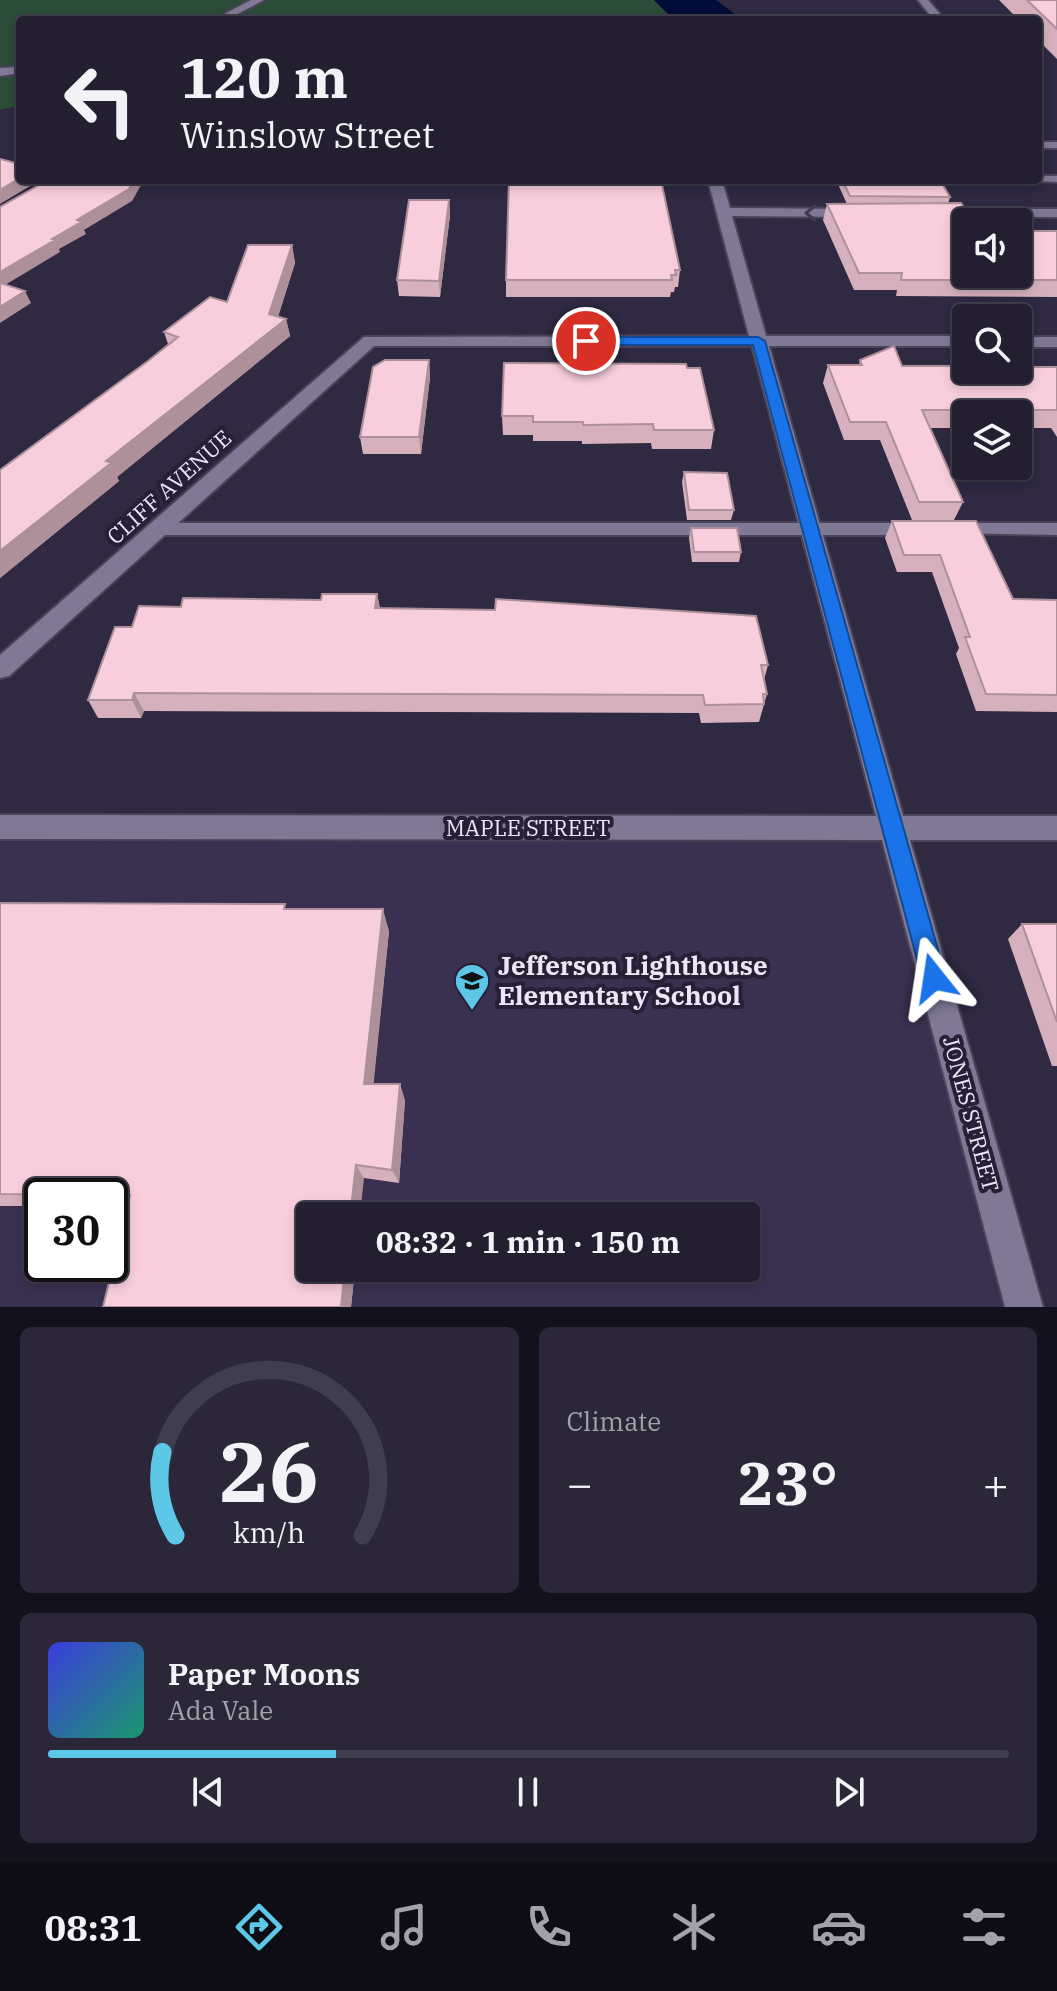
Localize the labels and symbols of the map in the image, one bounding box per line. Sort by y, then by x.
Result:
one-way arrow [804,204,817,222]
pin [552,307,620,375]
street label: CLIFF AVENUE [100,423,237,550]
street label: MAPLE STREET [446,813,610,842]
position arrow [892,936,976,1020]
place label: Jefferson Lighthouse Elementary School [498,948,768,1012]
school or university icon: Jefferson Lighthouse Elementary School [453,962,491,1012]
street label: JONES STREET [937,1033,1006,1195]
speed limit sign: 30 [24,1178,128,1282]

